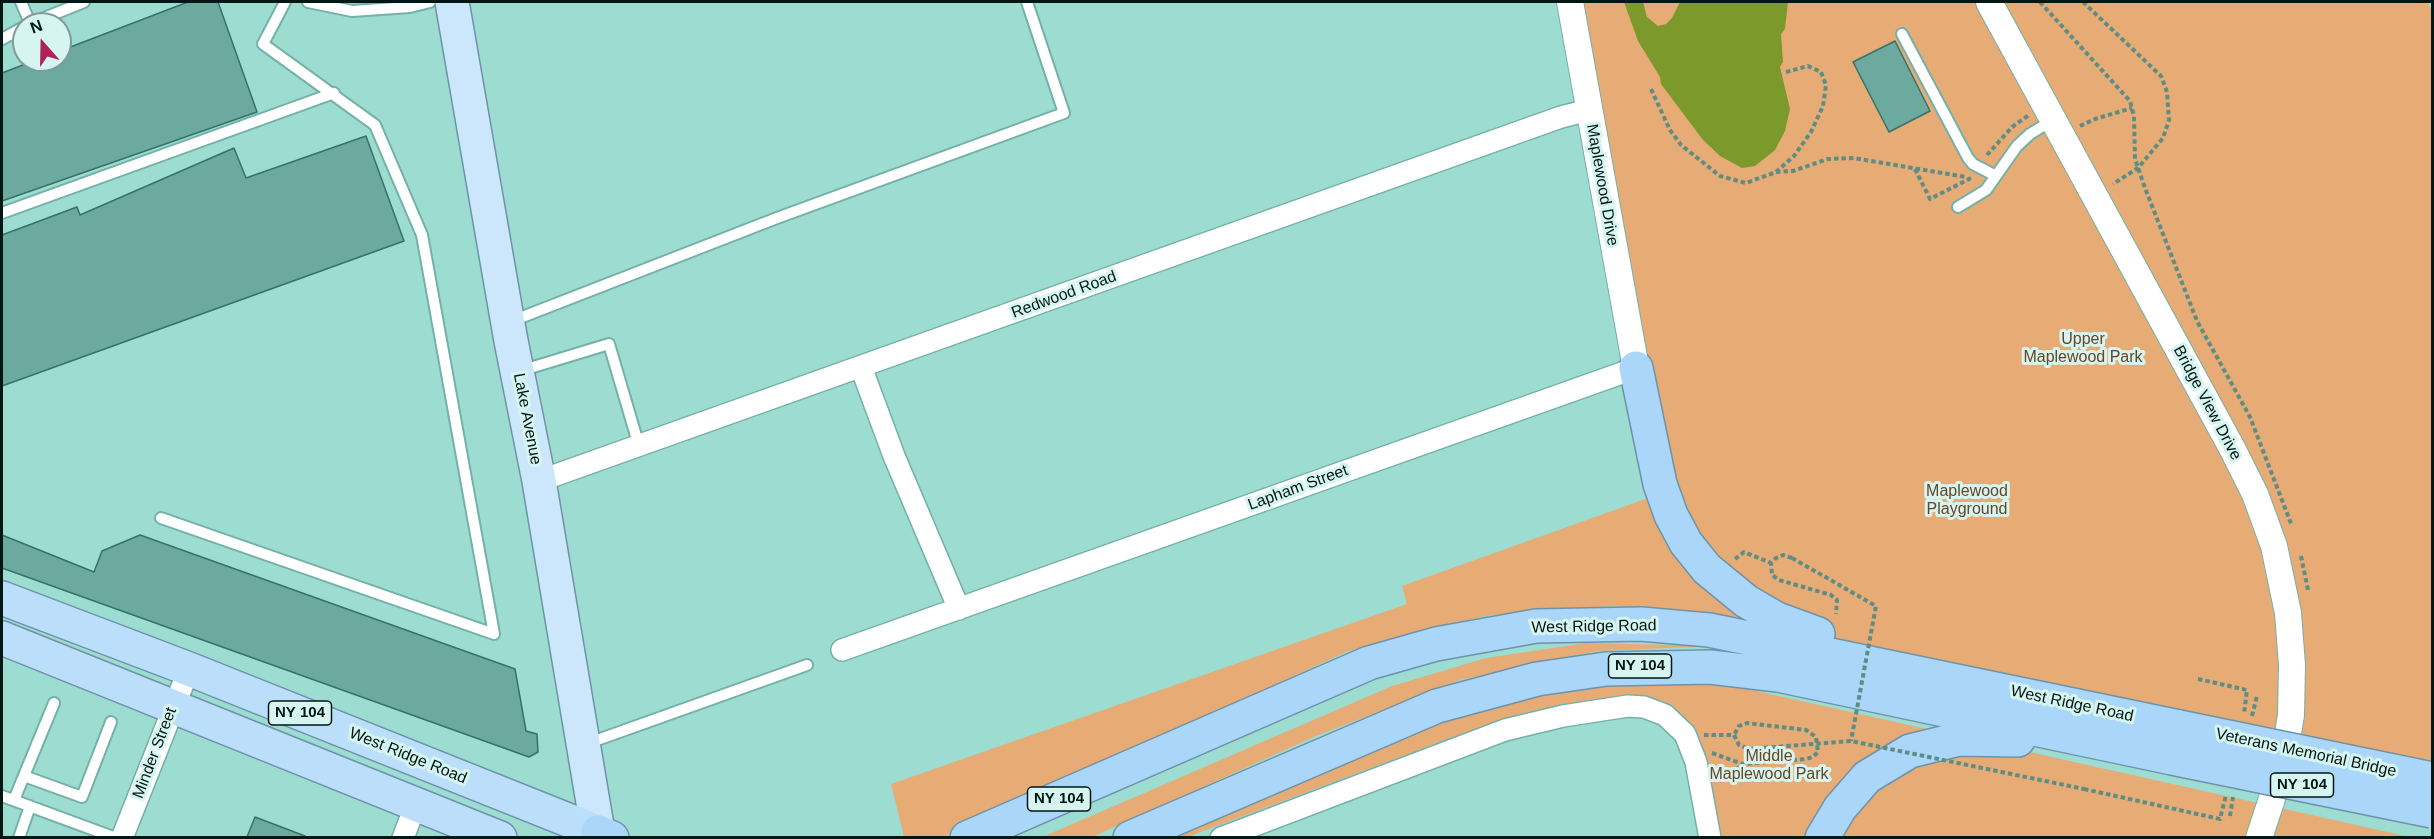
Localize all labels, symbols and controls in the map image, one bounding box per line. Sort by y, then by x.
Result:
north arrow [12,12,72,72]
text: N [28,17,45,36]
street label: Maplewood Drive [1582,122,1622,248]
street label: Redwood Road [1009,267,1119,323]
park label: Upper Maplewood Park [2023,330,2143,368]
street label: Bridge View Drive [2169,342,2245,464]
street label: Lake Avenue [509,371,545,467]
street label: Lapham Street [1245,461,1351,515]
park label: Maplewood Playground [1926,482,2008,520]
street label: West Ridge Road [1531,616,1657,638]
road number: NY 104 [1608,654,1672,678]
street label: West Ridge Road [2009,682,2135,726]
road number: NY 104 [268,701,332,725]
street label: Minder Street [129,705,181,801]
street label: West Ridge Road [346,724,470,788]
street label: Veterans Memorial Bridge [2214,724,2398,782]
park label: Middle Maplewood Park [1709,747,1829,785]
road number: NY 104 [2270,773,2334,797]
road number: NY 104 [1028,787,1090,811]

